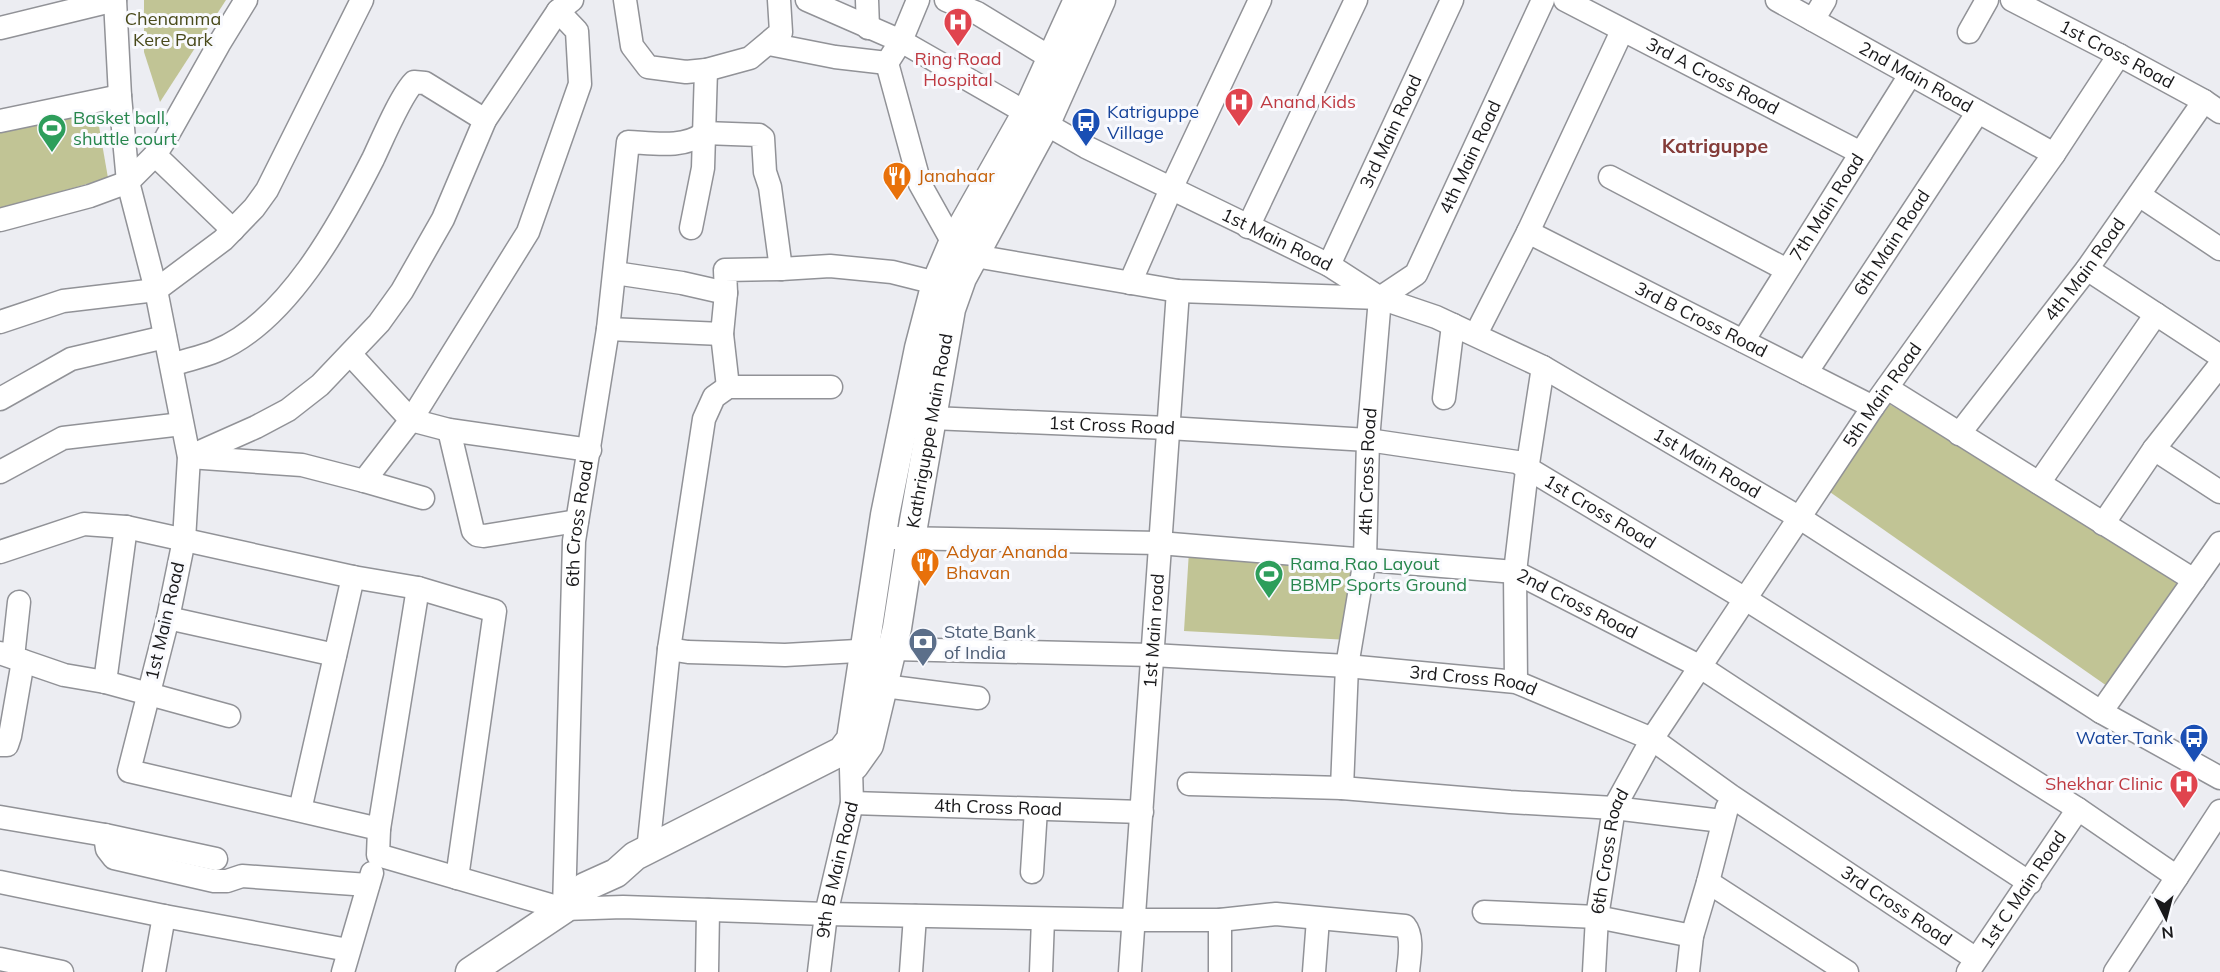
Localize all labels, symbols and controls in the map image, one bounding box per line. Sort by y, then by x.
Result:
hospital icon: Ring Road Hospital [942,6,974,48]
park label: Chenamma Kere Park [125,7,221,51]
street label: 1st Cross Road [2056,14,2178,94]
street label: 3rd A Cross Road [1642,32,1783,120]
street label: 2nd Main Road [1855,36,1977,118]
place label: Ring Road Hospital [915,47,1001,91]
street label: 3rd Main Road [1354,71,1427,192]
hospital icon: Anand Kids [1223,86,1255,128]
place label: Anand Kids [1260,90,1356,113]
street label: 4th Main Road [1434,97,1506,217]
place label: Katriguppe Village [1107,100,1199,144]
place label: Basket ball, shuttle court [73,106,177,150]
bus stop icon: Katriguppe Village [1070,106,1102,148]
sports icon: Basket ball, shuttle court [36,112,68,154]
district label: Katriguppe [1662,133,1768,158]
street label: 7th Main Road [1784,149,1869,265]
restaurant icon: Janahaar [881,160,913,202]
place label: Janahaar [918,164,995,187]
street label: 6th Main Road [1848,185,1935,300]
street label: 1st Main Road [1218,203,1336,276]
street label: 4th Main Road [2039,213,2130,326]
street label: 3rd B Cross Road [1631,276,1771,362]
street label: Kathriguppe Main Road [901,332,958,530]
street label: 5th Main Road [1837,338,1926,452]
street label: 4th Cross Road [1354,407,1382,536]
street label: 1st Cross Road [1048,411,1176,439]
street label: 1st Main Road [1649,422,1765,503]
street label: 6th Cross Road [561,458,598,587]
street label: 1st Cross Road [1540,469,1660,554]
place label: Adyar Ananda Bhavan [946,540,1068,584]
restaurant icon: Adyar Ananda Bhavan [909,546,941,588]
place label: Rama Rao Layout BBMP Sports Ground [1290,552,1467,596]
sports icon: Rama Rao Layout BBMP Sports Ground [1253,558,1285,600]
street label: 1st Main Road [140,560,189,682]
street label: 2nd Cross Road [1513,563,1642,644]
street label: 1st Main road [1138,573,1169,689]
place label: State Bank of India [944,620,1037,664]
bank icon: State Bank of India [907,626,939,668]
street label: 3rd Cross Road [1409,660,1541,701]
bus stop icon: Water Tank [2178,722,2210,764]
place label: Water Tank [2076,726,2174,749]
hospital icon: Shekhar Clinic [2168,768,2200,810]
place label: Shekhar Clinic [2045,772,2163,795]
street label: 6th Cross Road [1586,784,1634,916]
street label: 4th Cross Road [934,794,1062,821]
street label: 9th B Main Road [811,799,863,939]
street label: 1st C Main Road [1975,826,2071,953]
street label: 3rd Cross Road [1837,860,1956,951]
north arrow [2136,888,2196,948]
text: N [2161,922,2175,943]

